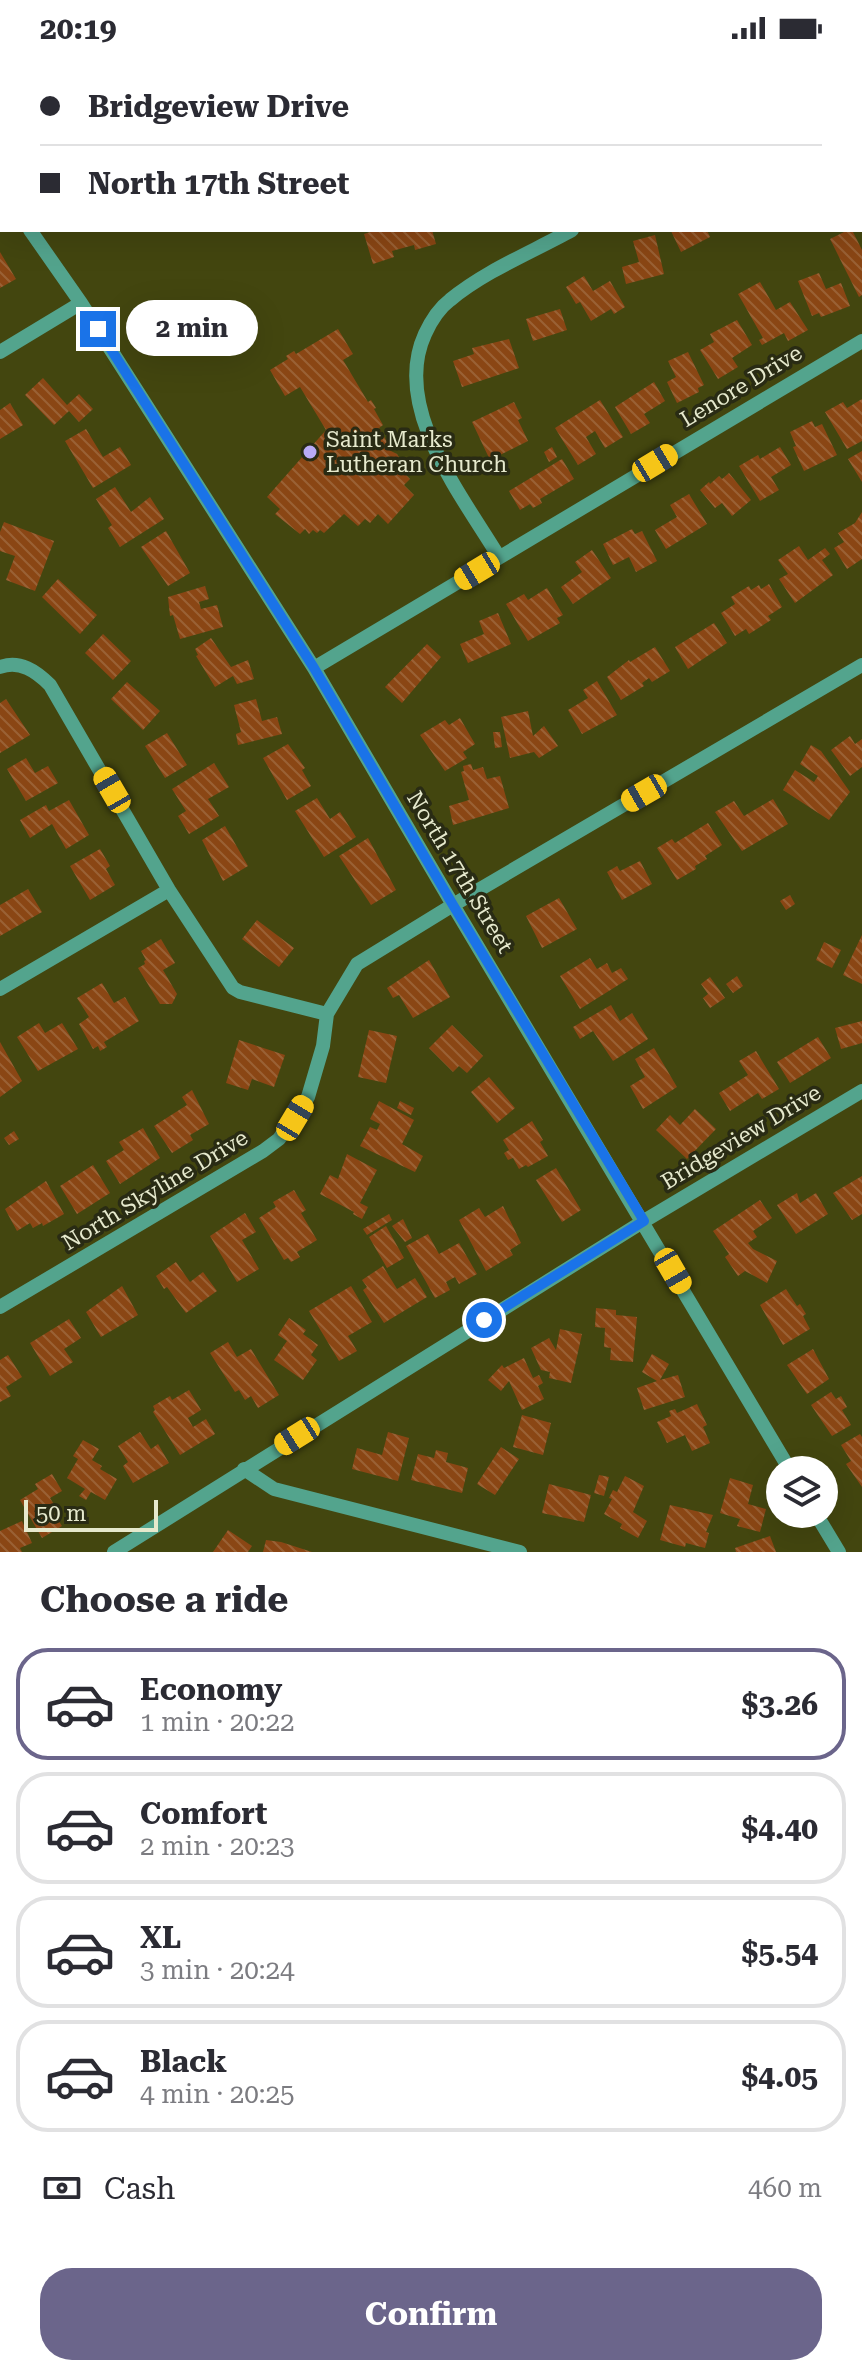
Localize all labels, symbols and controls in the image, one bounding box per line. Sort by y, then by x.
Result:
text: 20:19 [40,11,117,46]
text: Bridgeview Drive [88,89,349,124]
text: North 17th Street [88,166,349,201]
callout: 2 min [126,301,258,357]
route end [80,311,116,347]
text: 2 min [156,313,228,343]
street label: Lenore Drive [676,340,806,432]
place label: Saint Marks Lutheran Church [326,427,507,477]
car [628,440,682,486]
marker: Saint Marks Lutheran Church [301,443,319,461]
car [450,548,504,594]
car [90,763,134,817]
car [617,771,671,815]
street label: North 17th Street [402,787,518,957]
street label: Bridgeview Drive [657,1080,825,1194]
car [272,1091,318,1145]
street label: North Skyline Drive [58,1125,252,1255]
car [651,1244,695,1298]
route start [466,1302,502,1338]
car [270,1413,324,1459]
map controls [766,1456,838,1528]
button: layers [766,1456,838,1528]
scale bar [24,1496,158,1532]
text: 50 m [36,1501,86,1526]
text: Choose a ride [40,1579,288,1621]
icon: car [44,1668,116,1740]
text: Economy [140,1672,282,1707]
text: $3.26 [741,1687,818,1722]
text: 1 min · 20:22 [140,1707,295,1737]
icon: car [44,1792,116,1864]
text: Comfort [140,1796,267,1831]
text: $4.40 [741,1811,818,1846]
text: 2 min · 20:23 [140,1831,295,1861]
icon: car [44,1916,116,1988]
text: XL [140,1920,181,1955]
text: $5.54 [741,1935,818,1970]
text: 3 min · 20:24 [140,1955,295,1985]
icon: car [44,2040,116,2112]
text: Black [140,2044,227,2079]
text: $4.05 [741,2059,818,2094]
text: 4 min · 20:25 [140,2079,295,2109]
icon: cash [40,2166,84,2210]
text: Cash [104,2171,175,2206]
text: 460 m [748,2173,822,2203]
button: Confirm [40,2268,822,2360]

